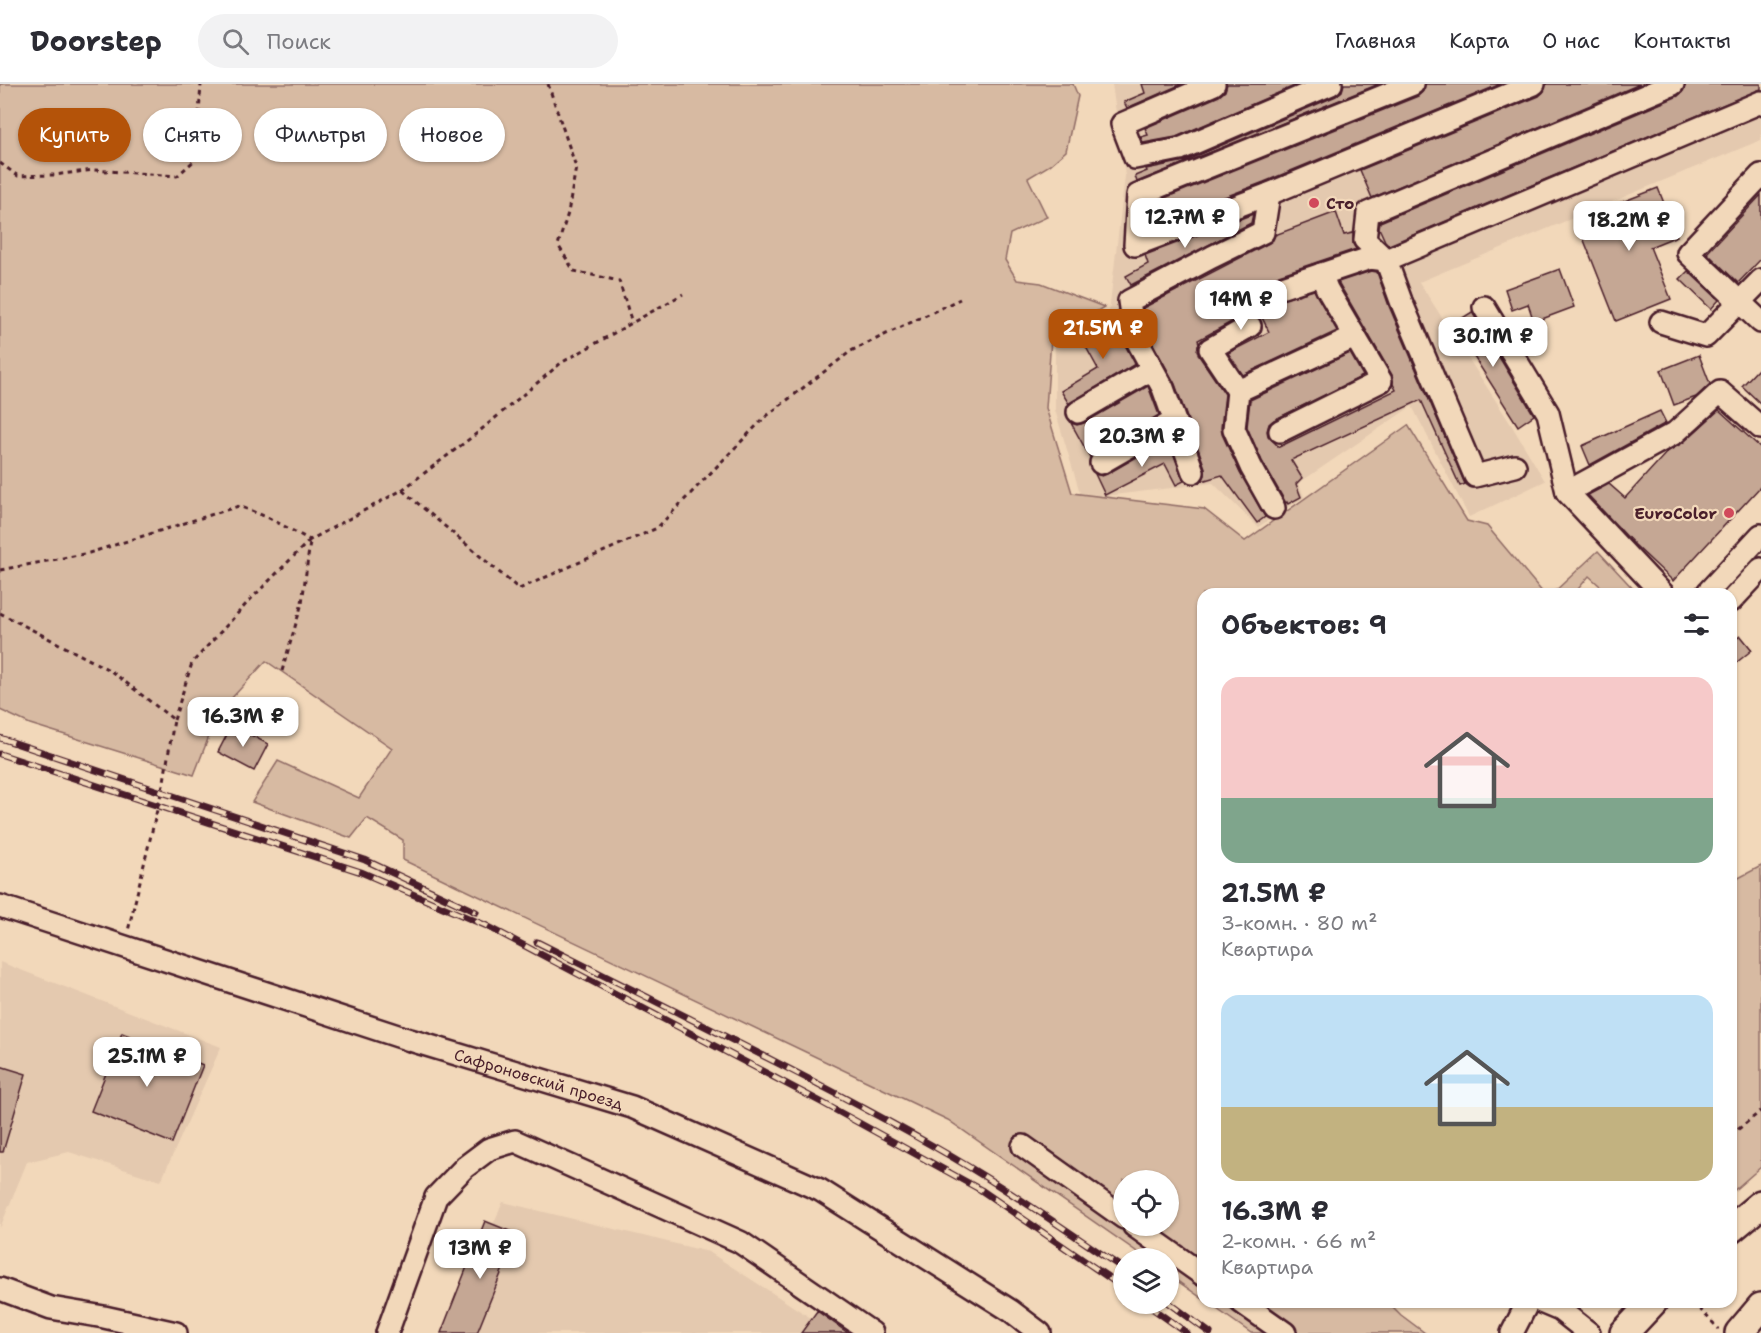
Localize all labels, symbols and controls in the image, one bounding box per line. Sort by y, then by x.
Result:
search box [198,14,618,68]
text: Doorstep [30,22,162,60]
icon: search [219,25,252,58]
text: Поиск [267,27,331,56]
text: Главная [1335,27,1416,55]
text: Карта [1449,27,1509,55]
text: О нас [1542,27,1600,55]
text: Контакты [1633,27,1731,55]
chip: Купить [18,108,131,162]
chip: Снять [143,108,242,162]
chip: Фильтры [254,108,387,162]
chip: Новое [399,108,505,162]
place label: Сто [1326,193,1354,214]
marker: Сто [1307,196,1321,210]
pin: 12.7M ₽ [1130,198,1240,249]
pin: 18.2M ₽ [1574,201,1684,252]
text: 12.7M ₽ [1144,204,1226,230]
text: 18.2M ₽ [1587,207,1671,233]
pin: 14M ₽ [1199,280,1283,331]
text: 14M ₽ [1209,286,1273,312]
pin: 21.5M ₽ [1048,309,1158,360]
text: 21.5M ₽ [1063,315,1143,341]
pin: 30.1M ₽ [1438,317,1548,368]
text: 30.1M ₽ [1452,323,1534,349]
pin: 20.3M ₽ [1087,417,1197,468]
text: 20.3M ₽ [1098,423,1186,449]
place label: EuroColor [1634,503,1717,524]
marker: EuroColor [1722,506,1736,520]
text: Объектов: 9 [1221,607,1387,642]
icon: filters [1680,608,1713,641]
pin: 16.3M ₽ [188,697,298,748]
text: 16.3M ₽ [201,703,285,729]
icon: home [1413,716,1521,824]
text: 21.5M ₽ [1221,875,1326,910]
text: 3-комн. · 80 m² [1221,910,1377,936]
text: Квартира [1221,936,1313,962]
icon: home [1413,1034,1521,1142]
pin: 25.1M ₽ [92,1037,202,1088]
text: 25.1M ₽ [107,1043,187,1069]
street label: Сафроновский проезд [452,1044,626,1115]
map controls [1113,1170,1179,1314]
button: locate [1113,1170,1179,1236]
text: 16.3M ₽ [1221,1193,1329,1228]
text: 2-комн. · 66 m² [1221,1228,1376,1254]
pin: 13M ₽ [438,1229,522,1280]
text: 13M ₽ [448,1235,512,1261]
button: layers [1113,1248,1179,1314]
text: Квартира [1221,1254,1313,1280]

